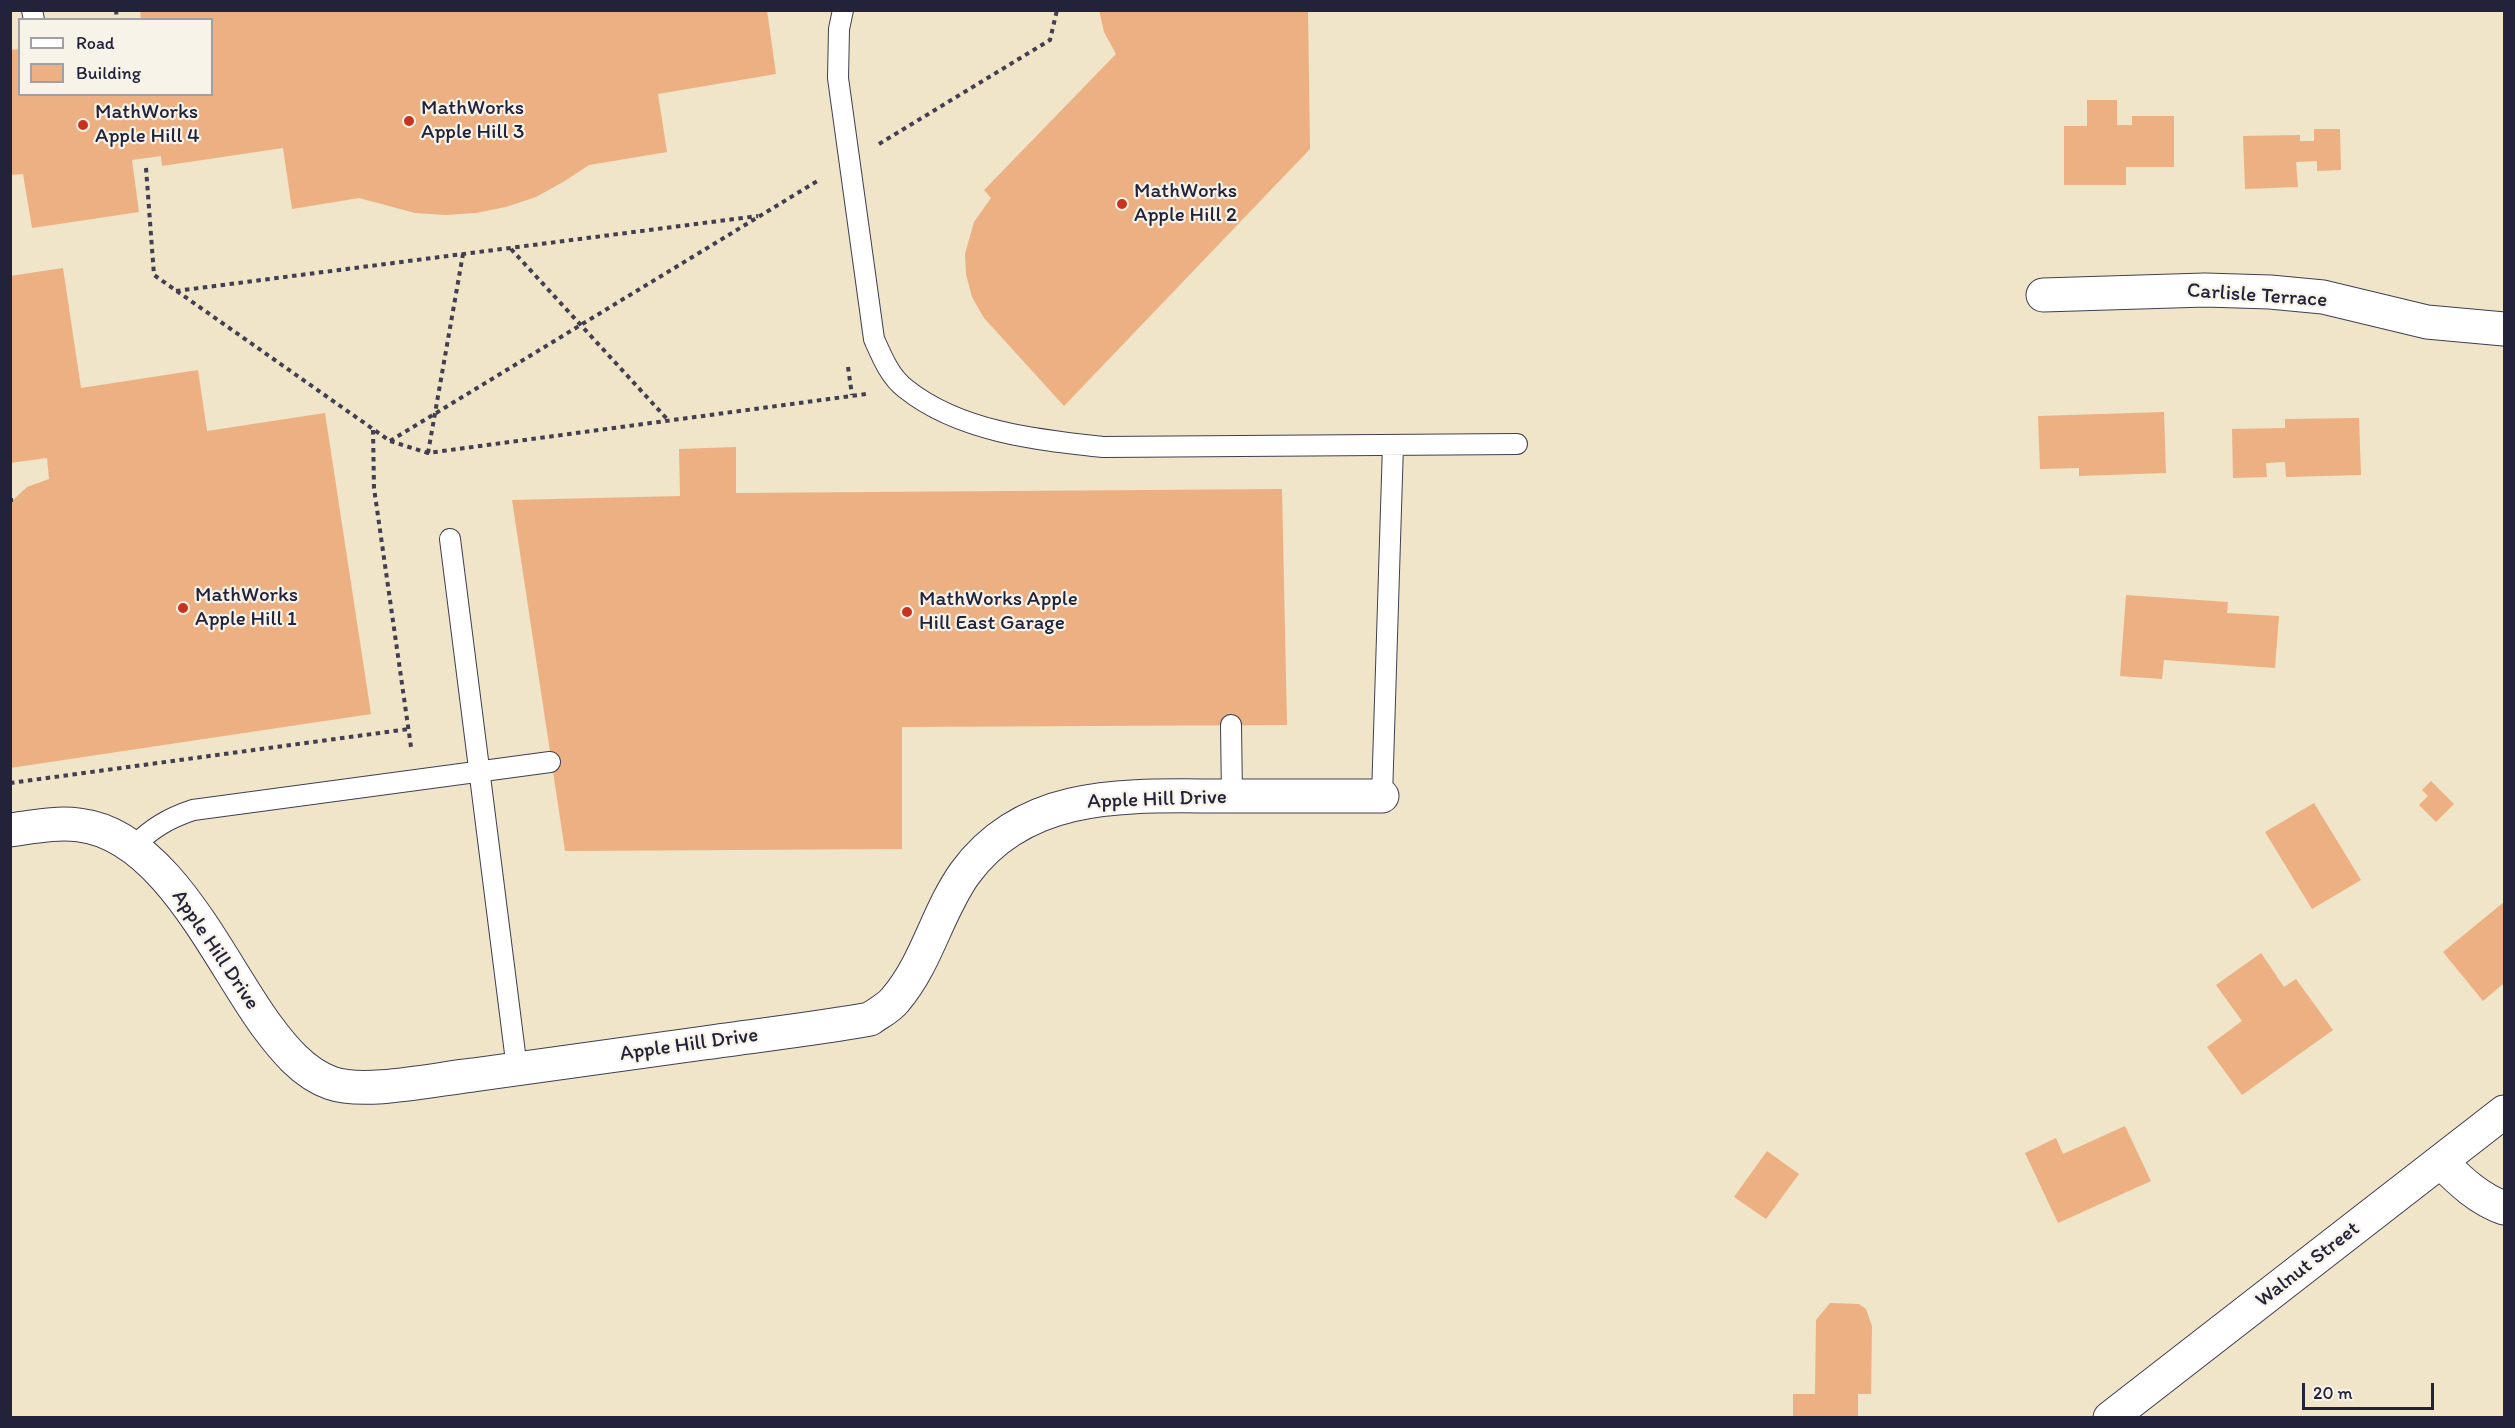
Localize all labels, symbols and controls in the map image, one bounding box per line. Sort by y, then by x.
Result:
legend [18,18,213,96]
text: Road [76,32,115,54]
text: Building [76,62,141,84]
place label: MathWorks Apple Hill 3 [421,96,525,146]
place label: MathWorks Apple Hill 4 [95,100,200,150]
marker: MathWorks Apple Hill 3 [402,114,416,128]
marker: MathWorks Apple Hill 4 [76,118,90,132]
place label: MathWorks Apple Hill 2 [1134,179,1237,229]
marker: MathWorks Apple Hill 2 [1115,197,1129,211]
street label: Carlisle Terrace [2186,279,2328,313]
place label: MathWorks Apple Hill 1 [195,583,298,633]
place label: MathWorks Apple Hill East Garage [919,587,1078,637]
marker: MathWorks Apple Hill 1 [176,601,190,615]
marker: MathWorks Apple Hill East Garage [900,605,914,619]
street label: Apple Hill Drive [1087,785,1227,815]
street label: Apple Hill Drive [166,885,264,1015]
street label: Apple Hill Drive [618,1023,760,1067]
street label: Walnut Street [2251,1217,2365,1313]
scale bar [2305,1371,2437,1409]
text: 20 m [2313,1382,2353,1404]

